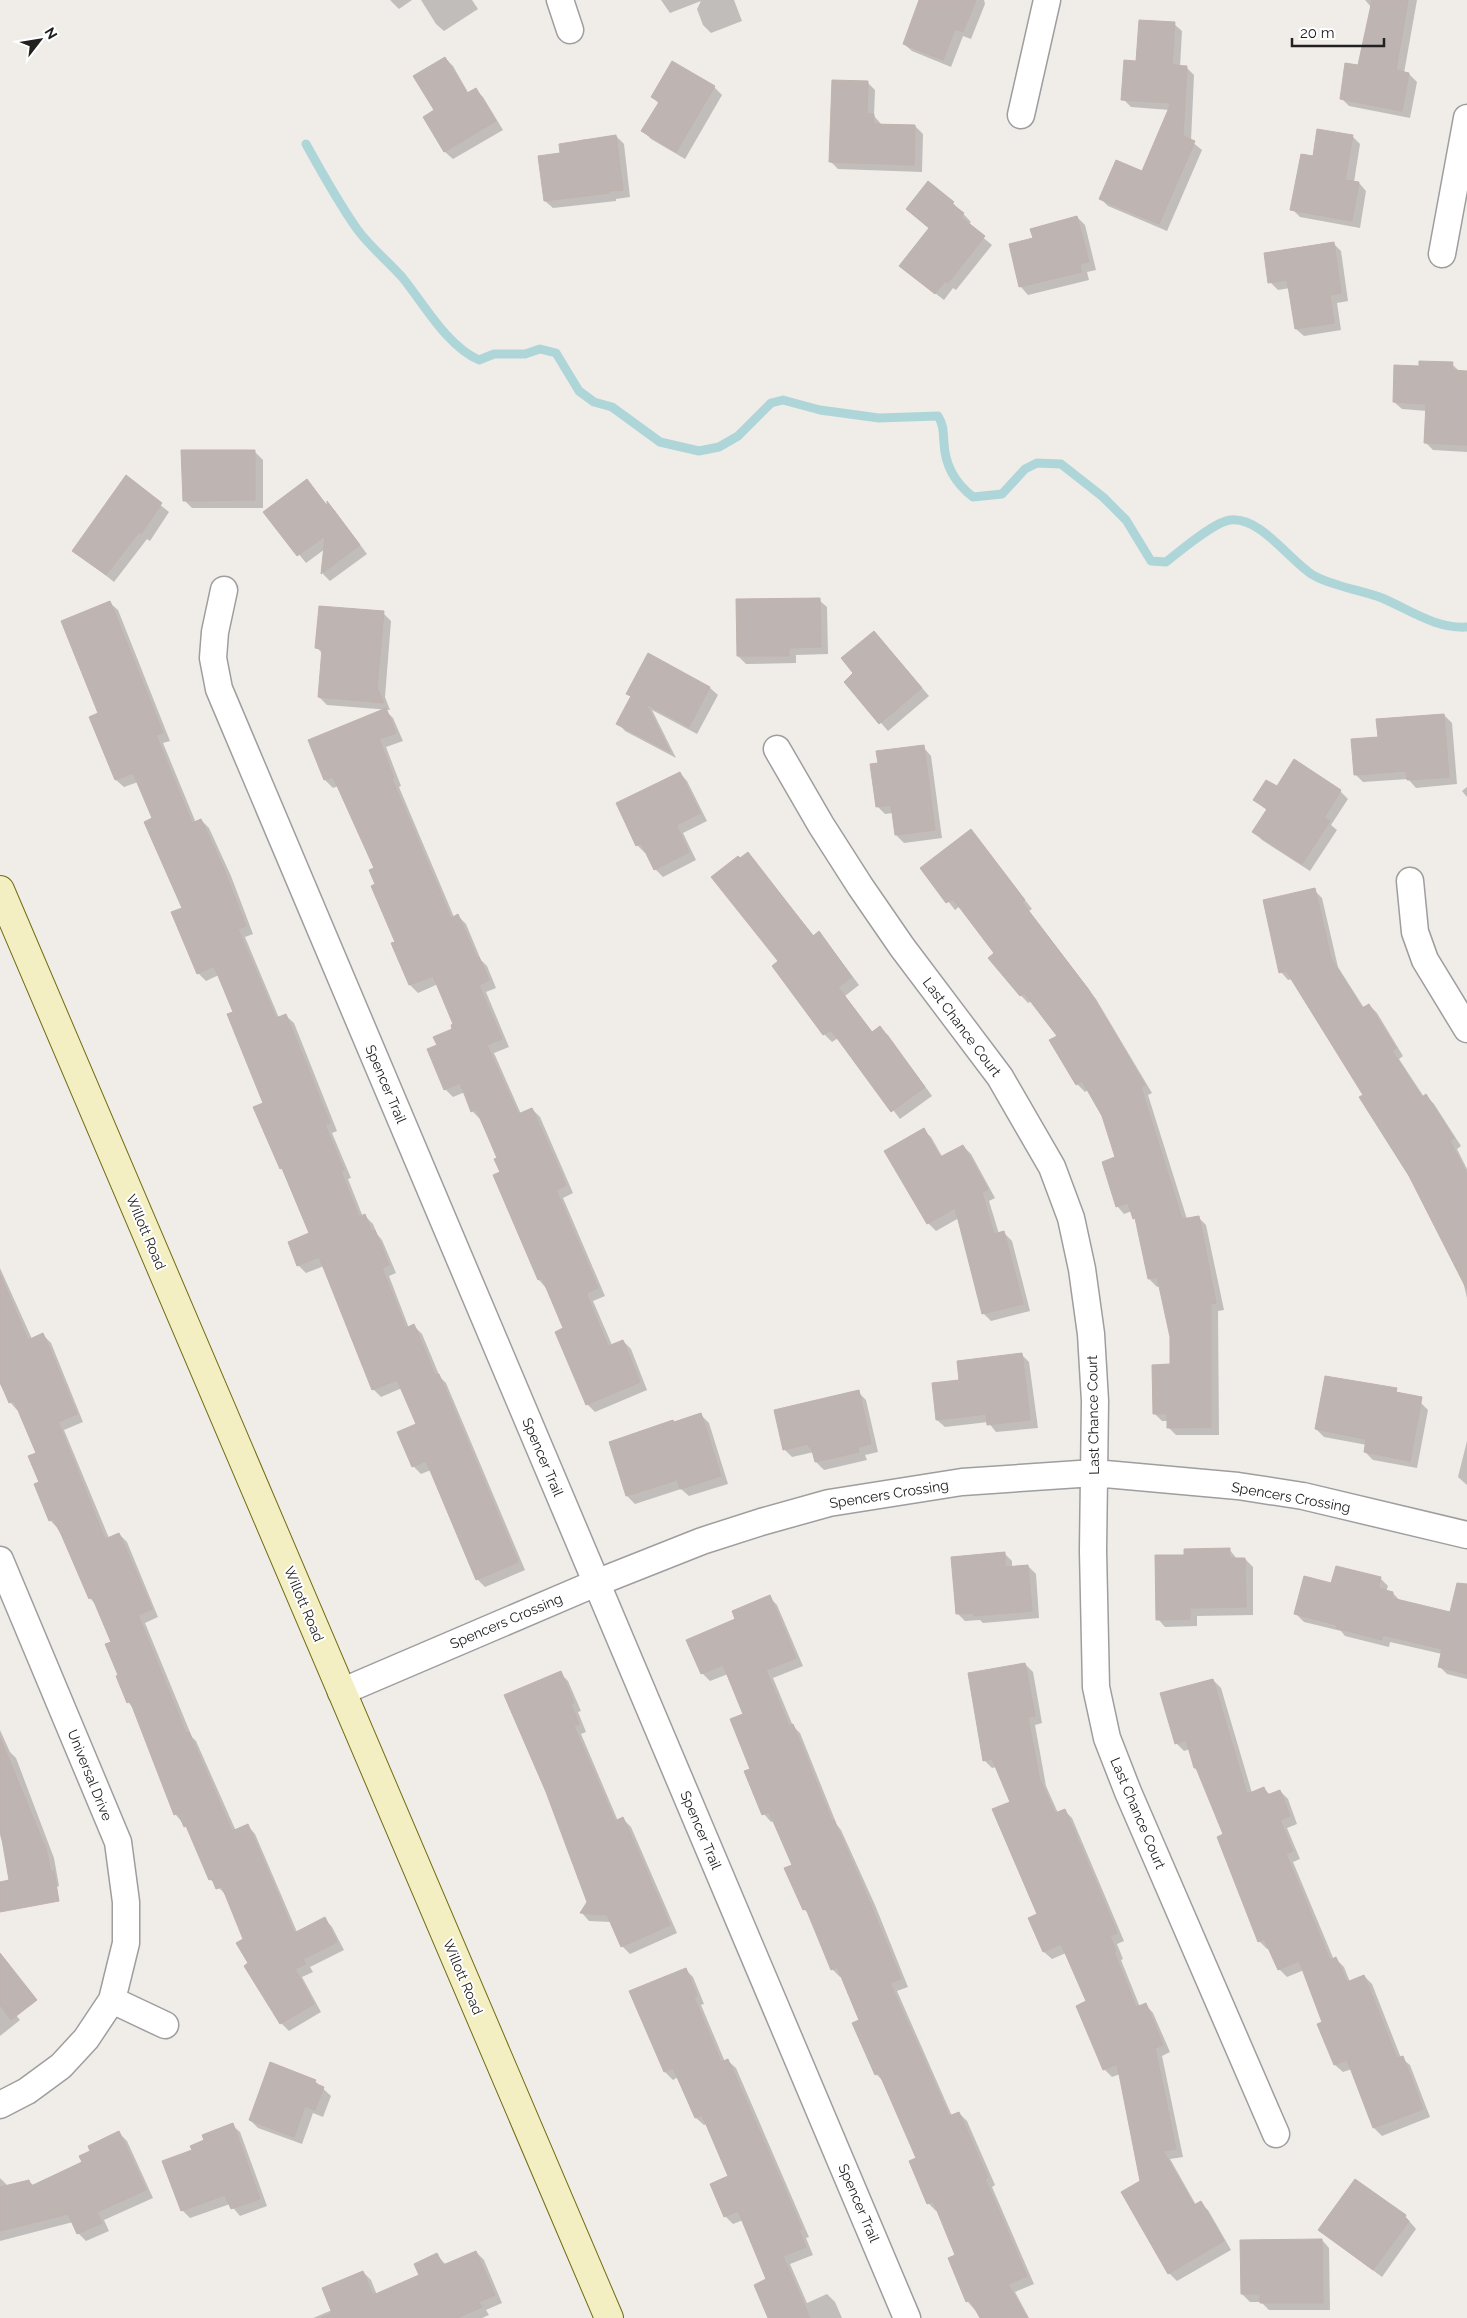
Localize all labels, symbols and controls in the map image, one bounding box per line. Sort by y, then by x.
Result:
north arrow [15,15,65,65]
scale bar [1292,15,1384,47]
text: 20 m [1300,24,1335,42]
text: N [42,25,61,42]
street label: Last Chance Court [920,974,1005,1080]
street label: Spencer Trail [362,1042,410,1126]
street label: Willott Road [123,1192,169,1272]
street label: Last Chance Court [1084,1355,1102,1475]
street label: Spencer Trail [519,1415,567,1499]
street label: Spencers Crossing [828,1477,950,1511]
street label: Spencers Crossing [1230,1479,1352,1515]
street label: Willott Road [281,1564,327,1644]
street label: Spencers Crossing [447,1590,565,1652]
street label: Universal Drive [64,1727,116,1823]
street label: Last Chance Court [1107,1755,1169,1871]
street label: Spencer Trail [677,1788,725,1872]
street label: Willott Road [440,1937,486,2017]
street label: Spencer Trail [835,2161,883,2245]

